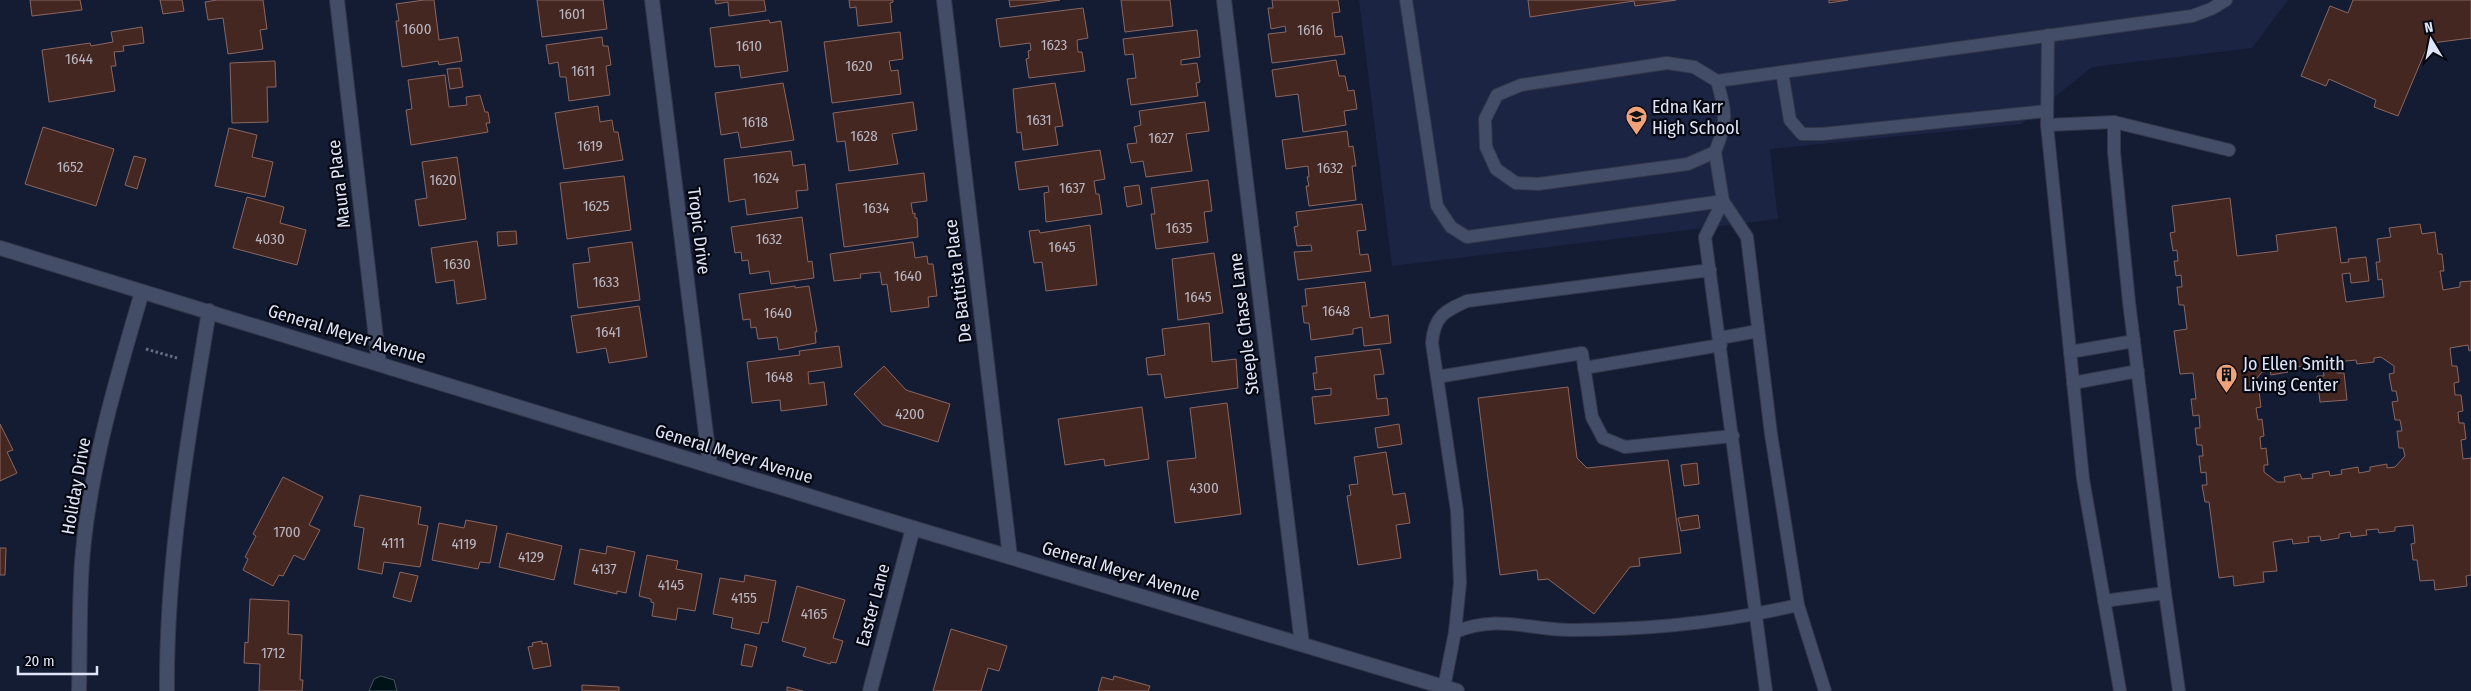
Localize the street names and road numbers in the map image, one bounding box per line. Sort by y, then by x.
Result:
street label: Maura Place [323,138,355,229]
street label: Tropic Drive [683,186,715,276]
street label: De Battista Place [940,218,976,344]
street label: Steeple Chase Lane [1224,252,1264,396]
street label: General Meyer Avenue [265,300,429,369]
street label: General Meyer Avenue [652,420,816,489]
street label: Holiday Drive [57,436,95,536]
street label: General Meyer Avenue [1039,537,1203,606]
street label: Easter Lane [851,561,895,649]

